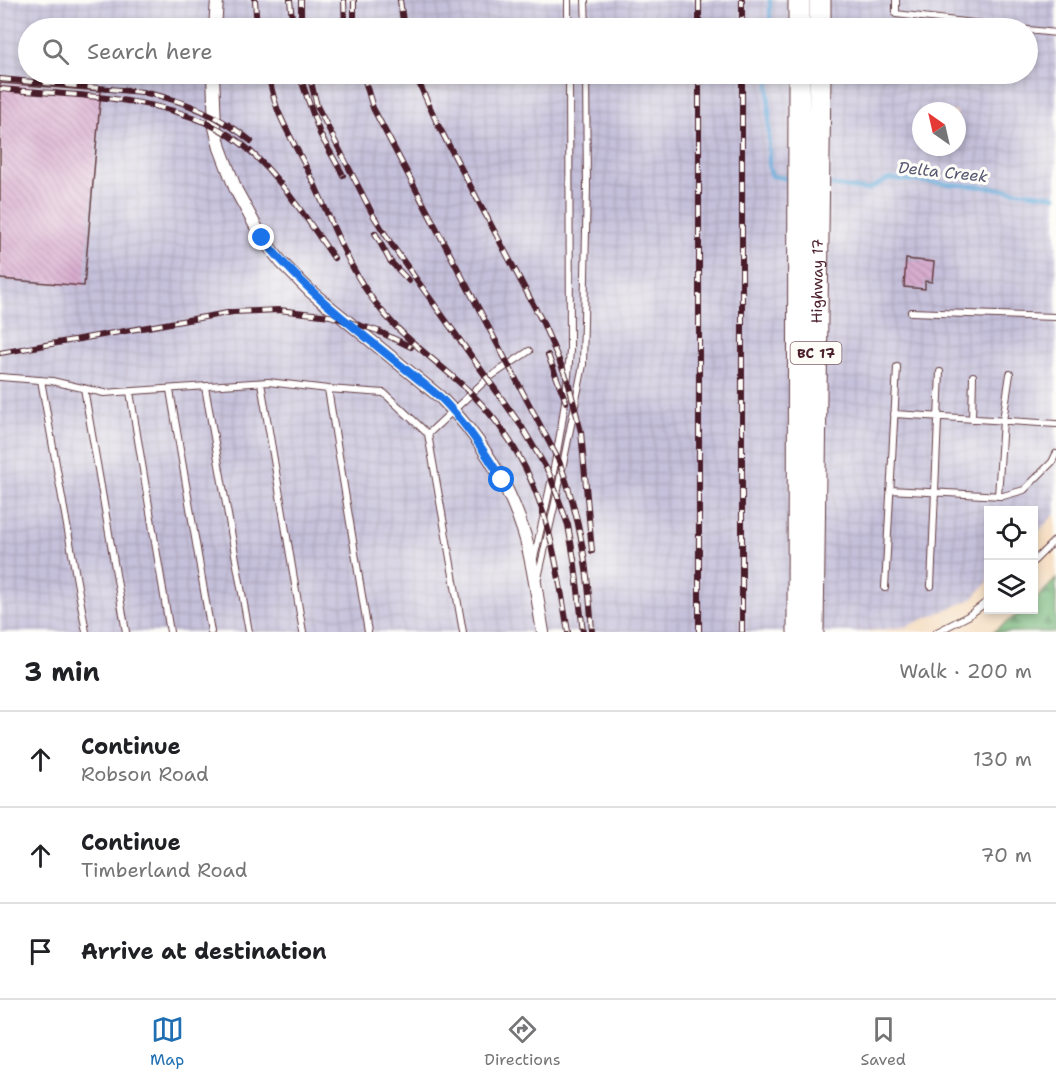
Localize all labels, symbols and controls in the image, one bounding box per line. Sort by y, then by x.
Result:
search box [18,18,1038,84]
icon: search [39,35,72,68]
text: Search here [87,37,213,66]
north arrow [912,102,966,156]
water label: Delta Creek [897,157,989,187]
route end [248,224,274,250]
street label: Highway 17 [807,239,828,324]
road number: BC 17 [790,342,842,364]
route start [488,466,514,492]
map controls [984,506,1038,614]
button: locate [984,506,1038,560]
button: layers [984,560,1038,614]
text: 3 min [24,654,100,689]
text: Walk · 200 m [899,658,1032,684]
text: Continue [81,732,181,761]
icon: ahead [24,743,57,776]
text: 130 m [973,746,1032,772]
text: Robson Road [81,761,209,787]
text: Continue [81,828,181,857]
icon: ahead [24,839,57,872]
text: 70 m [980,842,1032,868]
text: Timberland Road [81,857,248,883]
icon: arrive [24,935,57,968]
text: Arrive at destination [81,937,327,966]
tab: Map [150,1013,184,1070]
tab: Directions [484,1013,561,1070]
tab: Saved [861,1013,906,1070]

